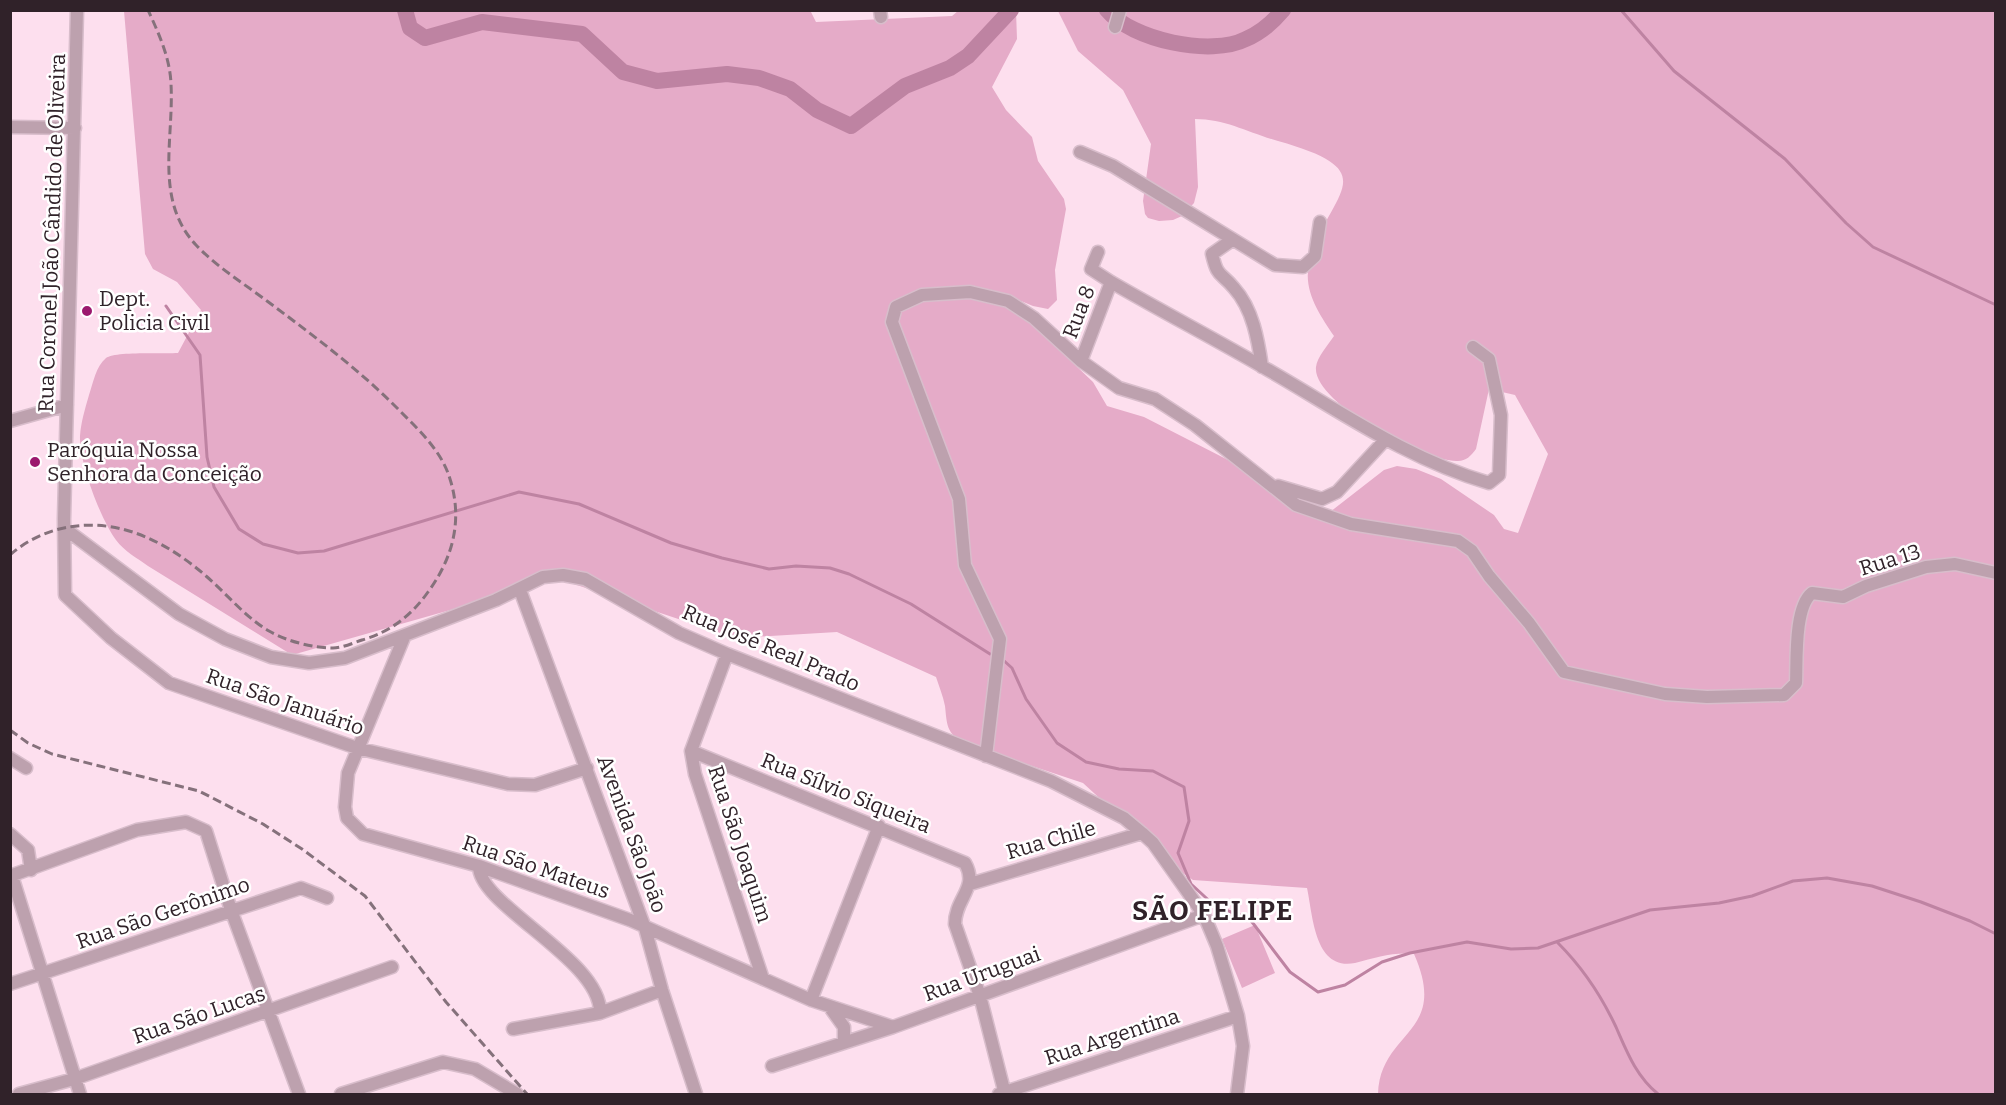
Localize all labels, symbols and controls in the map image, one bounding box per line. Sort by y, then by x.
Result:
street label: Rua Coronel João Cândido de Oliveira [33,53,71,413]
street label: Rua 8 [1057,282,1101,342]
place label: Dept. Policia Civil [99,286,210,336]
marker: Dept. Policia Civil [80,304,94,318]
place label: Paróquia Nossa Senhora da Conceição [47,437,262,487]
marker: Paróquia Nossa Senhora da Conceição [28,455,42,469]
street label: Rua 13 [1856,538,1924,582]
street label: Rua José Real Prado [678,599,864,697]
street label: Rua São Januário [203,663,367,741]
street label: Rua Sílvio Siqueira [757,747,935,839]
street label: Avenida São João [591,752,673,916]
street label: Rua São Joaquim [702,762,778,926]
street label: Rua Chile [1003,815,1099,865]
street label: Rua São Mateus [459,830,613,904]
street label: Rua São Gerônimo [73,871,253,955]
district label: SÃO FELIPE [1132,894,1294,927]
street label: Rua Uruguai [920,941,1044,1007]
street label: Rua São Lucas [129,980,269,1050]
street label: Rua Argentina [1041,1003,1183,1071]

